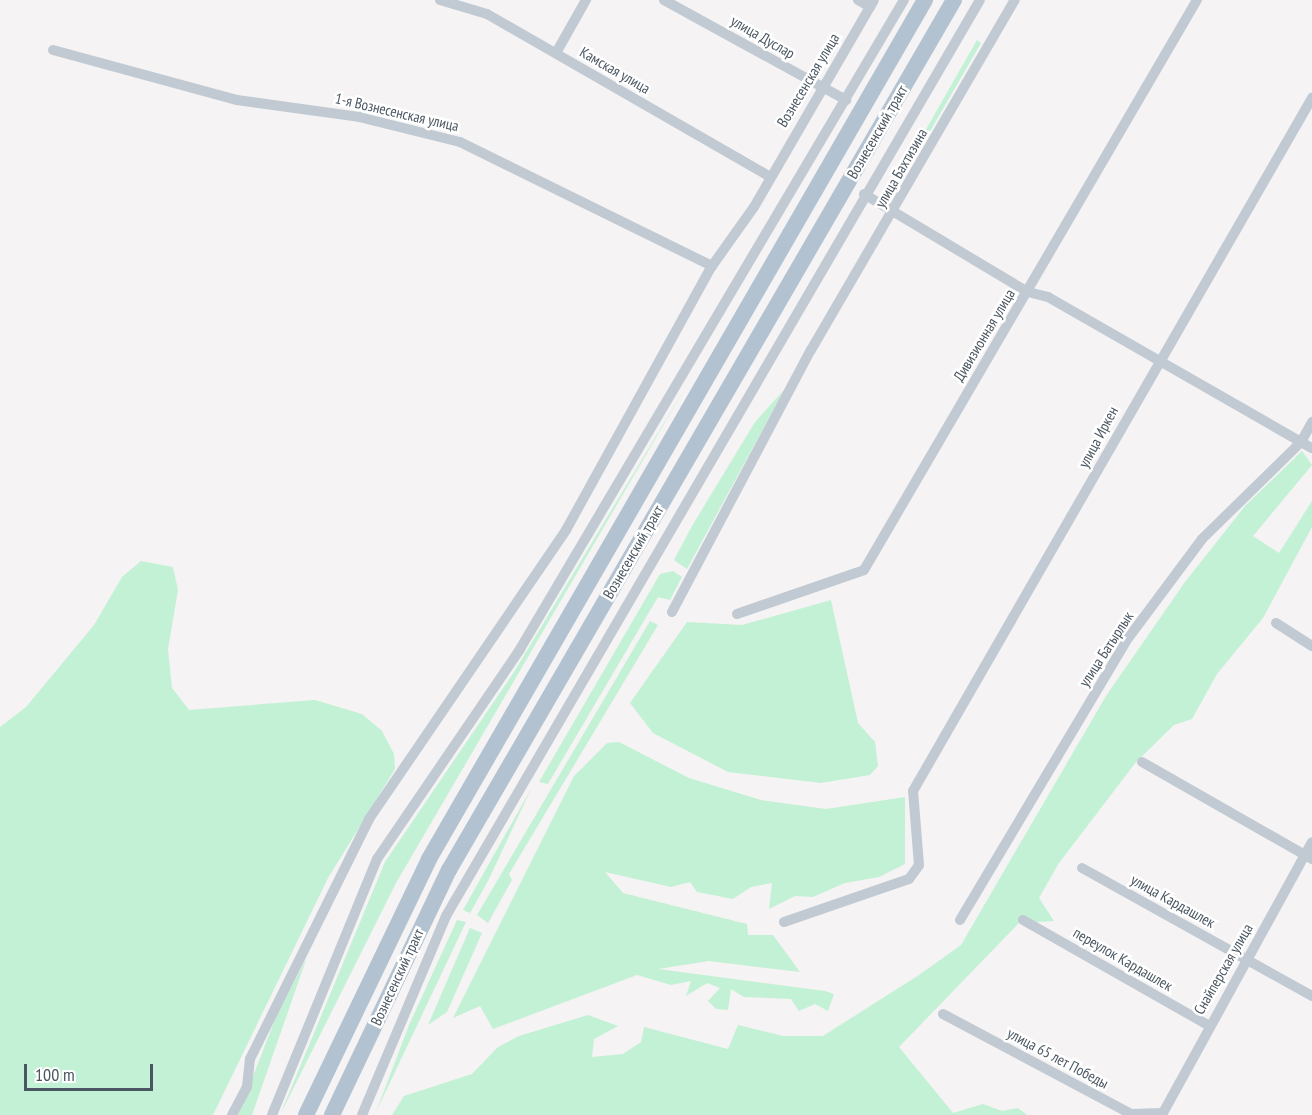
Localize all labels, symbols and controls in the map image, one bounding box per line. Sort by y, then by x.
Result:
street label: улица Дуслар [728,11,798,63]
street label: Вознесенская улица [773,30,843,130]
street label: Камская улица [577,43,653,97]
street label: Вознесенский тракт [843,82,911,182]
street label: 1-я Вознесенская улица [334,89,460,135]
street label: улица Бахтизина [871,125,931,211]
street label: Дивизионная улица [949,286,1019,384]
street label: улица Иркен [1074,403,1122,471]
street label: Вознесенский тракт [599,502,667,602]
street label: улица Батырлык [1075,608,1137,690]
street label: улица Кардашлек [1128,870,1218,932]
street label: Снайперская улица [1190,920,1256,1018]
street label: переулок Кардашлек [1070,923,1176,995]
street label: Вознесенский тракт [367,926,427,1028]
street label: улица 65 лет Победы [1004,1024,1112,1092]
scale bar [27,1052,156,1090]
text: 100 m [35,1063,75,1086]

